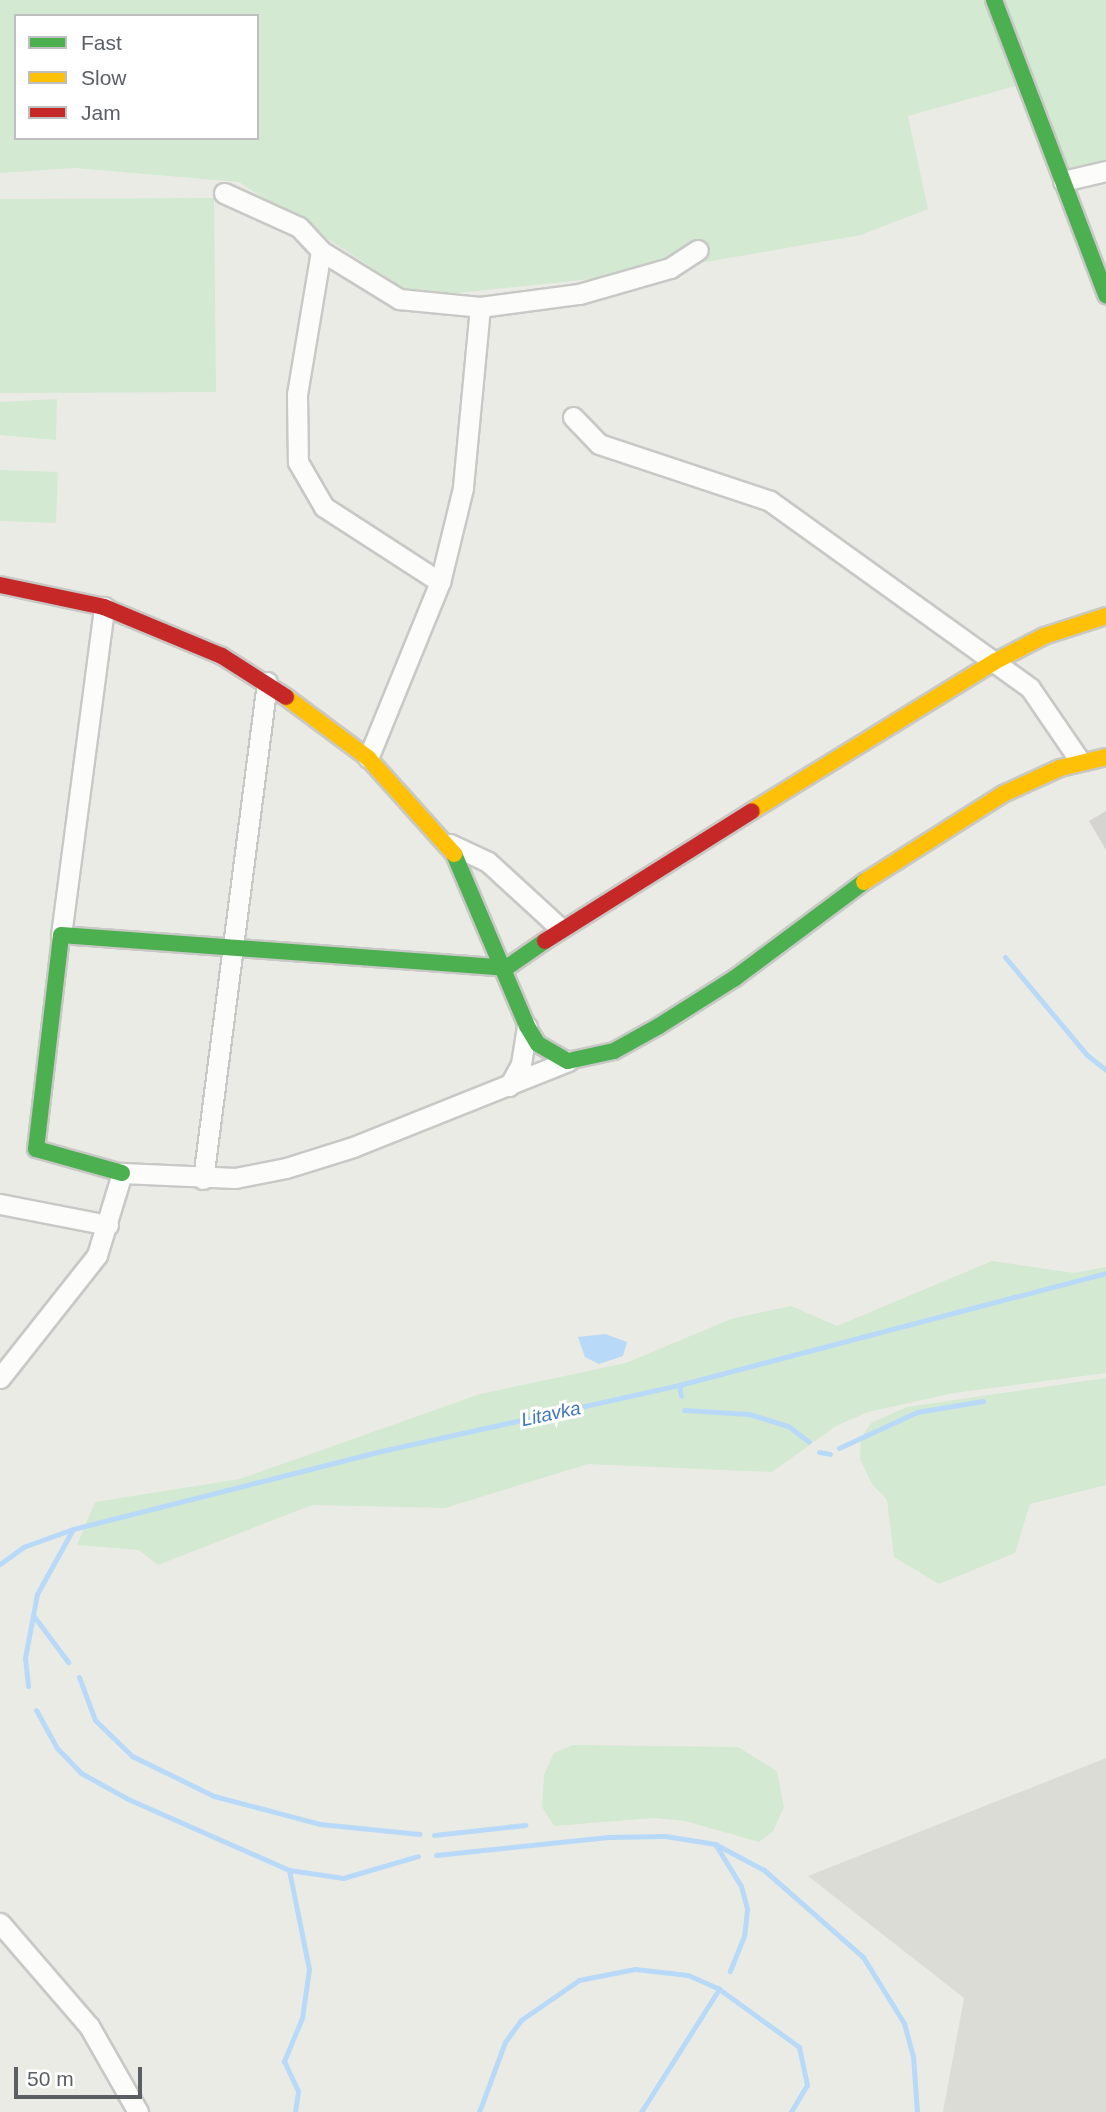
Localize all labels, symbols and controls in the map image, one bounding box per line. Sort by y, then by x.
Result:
legend [14,14,259,140]
text: Fast [81,31,122,54]
text: Slow [81,66,127,89]
text: Jam [81,101,121,124]
water label: Litavka [519,1397,583,1431]
scale bar [18,2052,145,2096]
text: 50 m [27,2067,74,2090]

